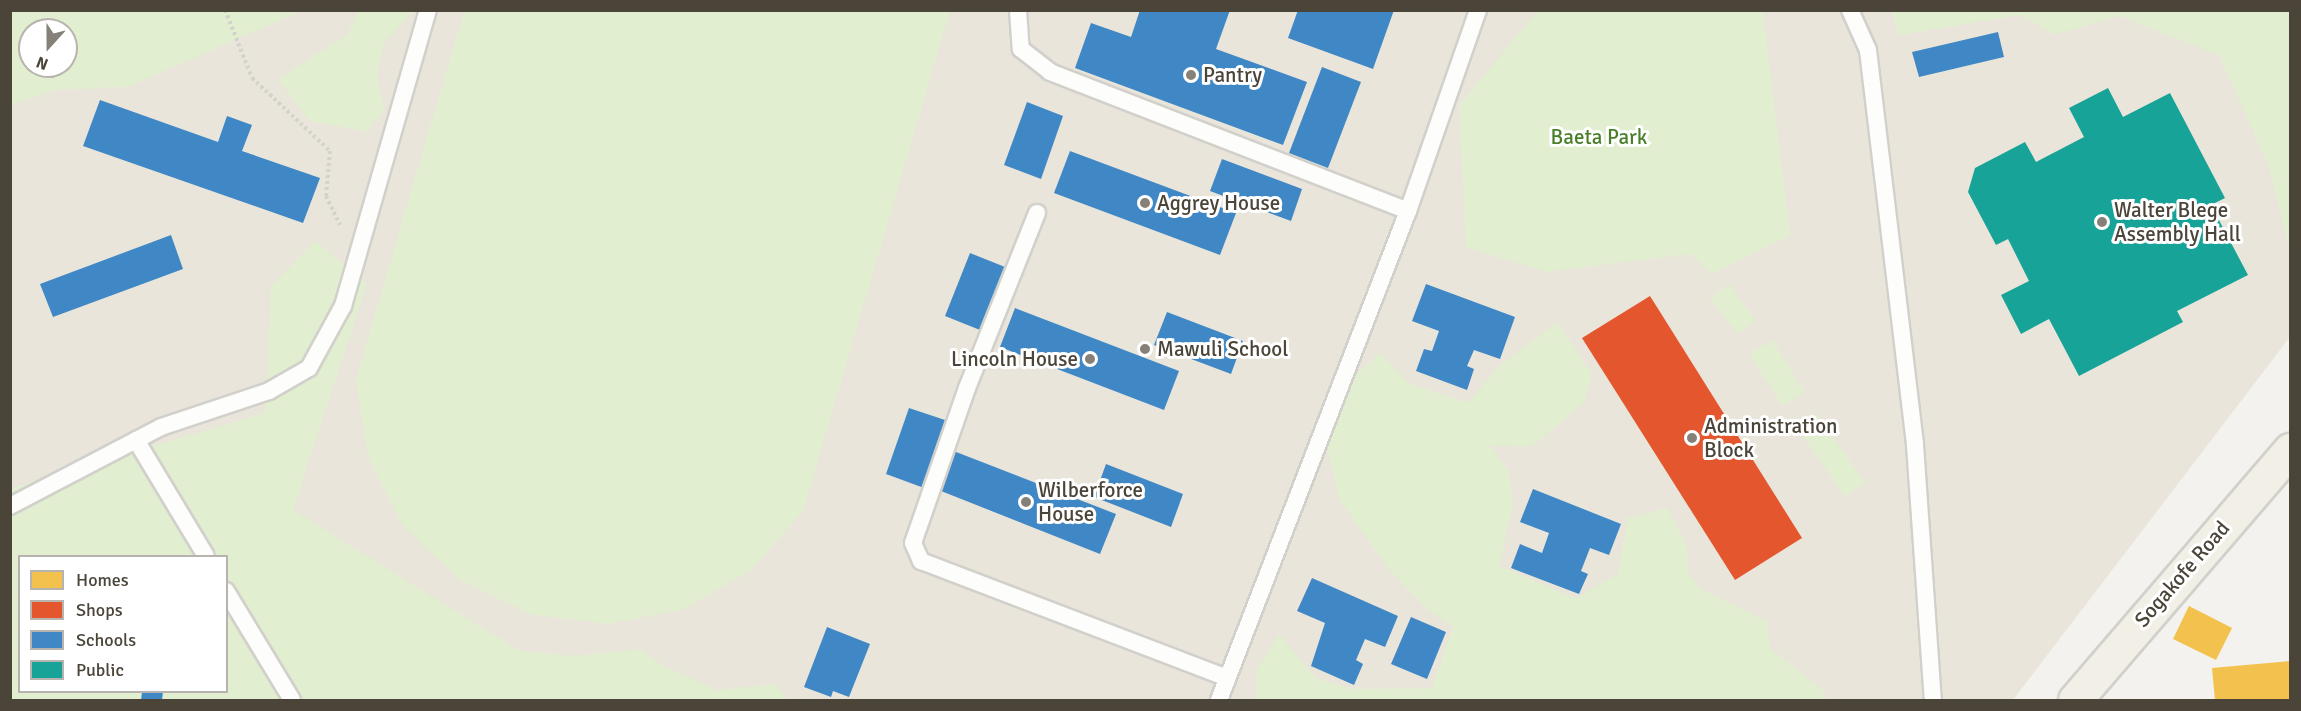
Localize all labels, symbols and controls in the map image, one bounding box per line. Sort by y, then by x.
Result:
north arrow [18,18,78,78]
text: N [33,52,51,74]
place label: Pantry [1203,62,1262,88]
marker: Pantry [1184,68,1198,82]
park label: Baeta Park [1551,124,1647,150]
place label: Aggrey House [1157,190,1280,216]
marker: Aggrey House [1138,196,1152,210]
place label: Walter Blege Assembly Hall [2114,197,2241,247]
marker: Walter Blege Assembly Hall [2095,215,2109,229]
place label: Mawuli School [1157,336,1288,362]
marker: Mawuli School [1138,342,1152,356]
place label: Lincoln House [951,346,1078,372]
marker: Lincoln House [1083,352,1097,366]
place label: Administration Block [1704,413,1838,463]
marker: Administration Block [1685,431,1699,445]
place label: Wilberforce House [1038,477,1143,527]
marker: Wilberforce House [1019,495,1033,509]
street label: Sogakofe Road [2129,516,2235,632]
legend [18,555,228,693]
text: Homes [76,569,129,591]
text: Shops [76,599,123,621]
text: Schools [76,629,136,651]
text: Public [76,659,124,681]

